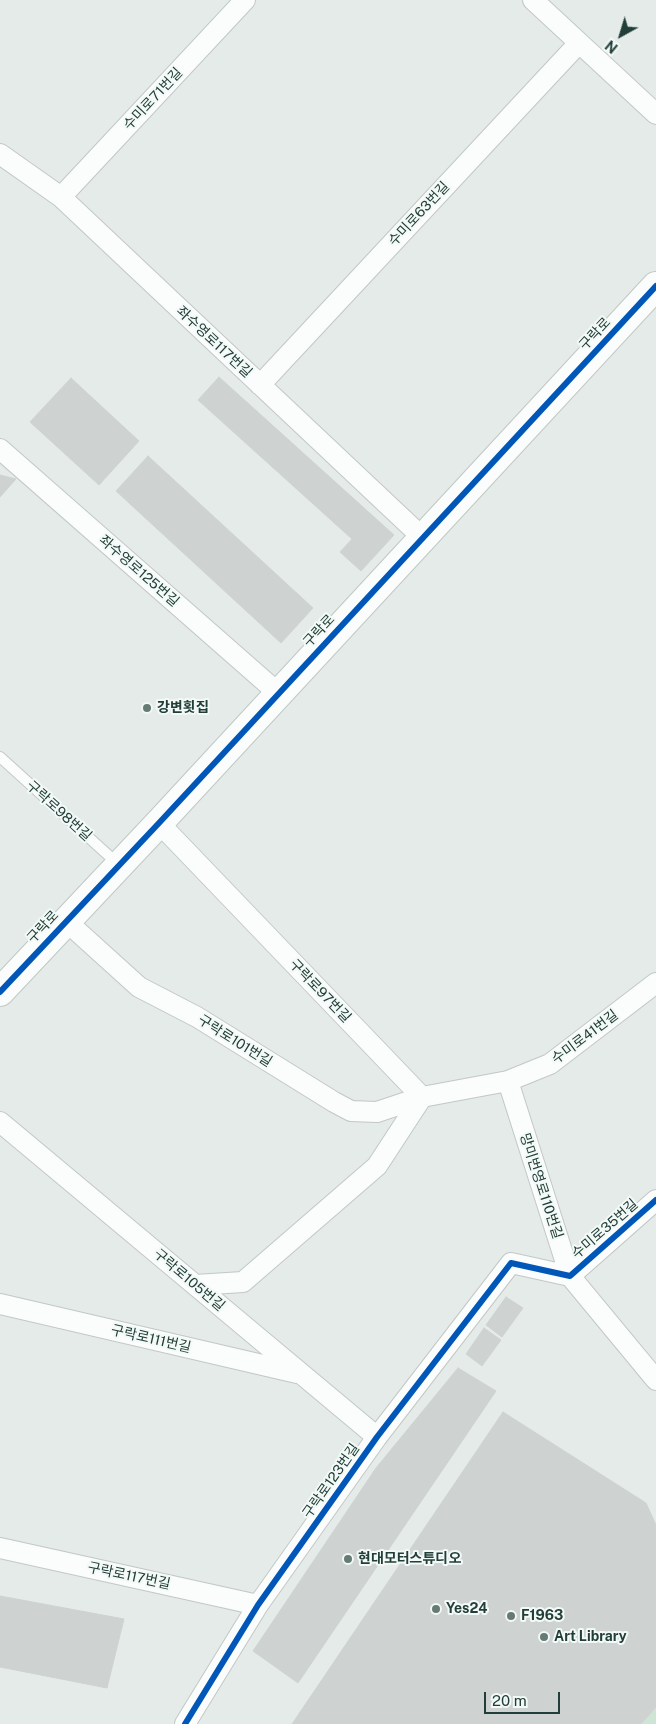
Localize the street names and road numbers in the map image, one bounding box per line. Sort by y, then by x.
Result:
street label: 수미로71번길 [120,64,186,134]
street label: 수미로63번길 [385,178,453,250]
street label: 좌수영로117번길 [173,303,255,381]
street label: 구락로 [576,314,614,354]
street label: 좌수영로125번길 [96,532,182,610]
street label: 구락로 [300,611,338,651]
street label: 구락로98번길 [23,777,95,845]
street label: 구락로 [24,907,62,947]
street label: 구락로97번길 [286,956,354,1026]
street label: 수미로41번길 [548,1007,622,1067]
street label: 구락로101번길 [195,1012,275,1070]
street label: 망미번영로110번길 [516,1131,566,1241]
street label: 수미로35번길 [568,1196,642,1262]
street label: 구락로105번길 [150,1245,228,1315]
street label: 구락로111번길 [109,1322,193,1356]
street label: 구락로123번길 [299,1440,363,1522]
street label: 구락로117번길 [86,1559,172,1593]

